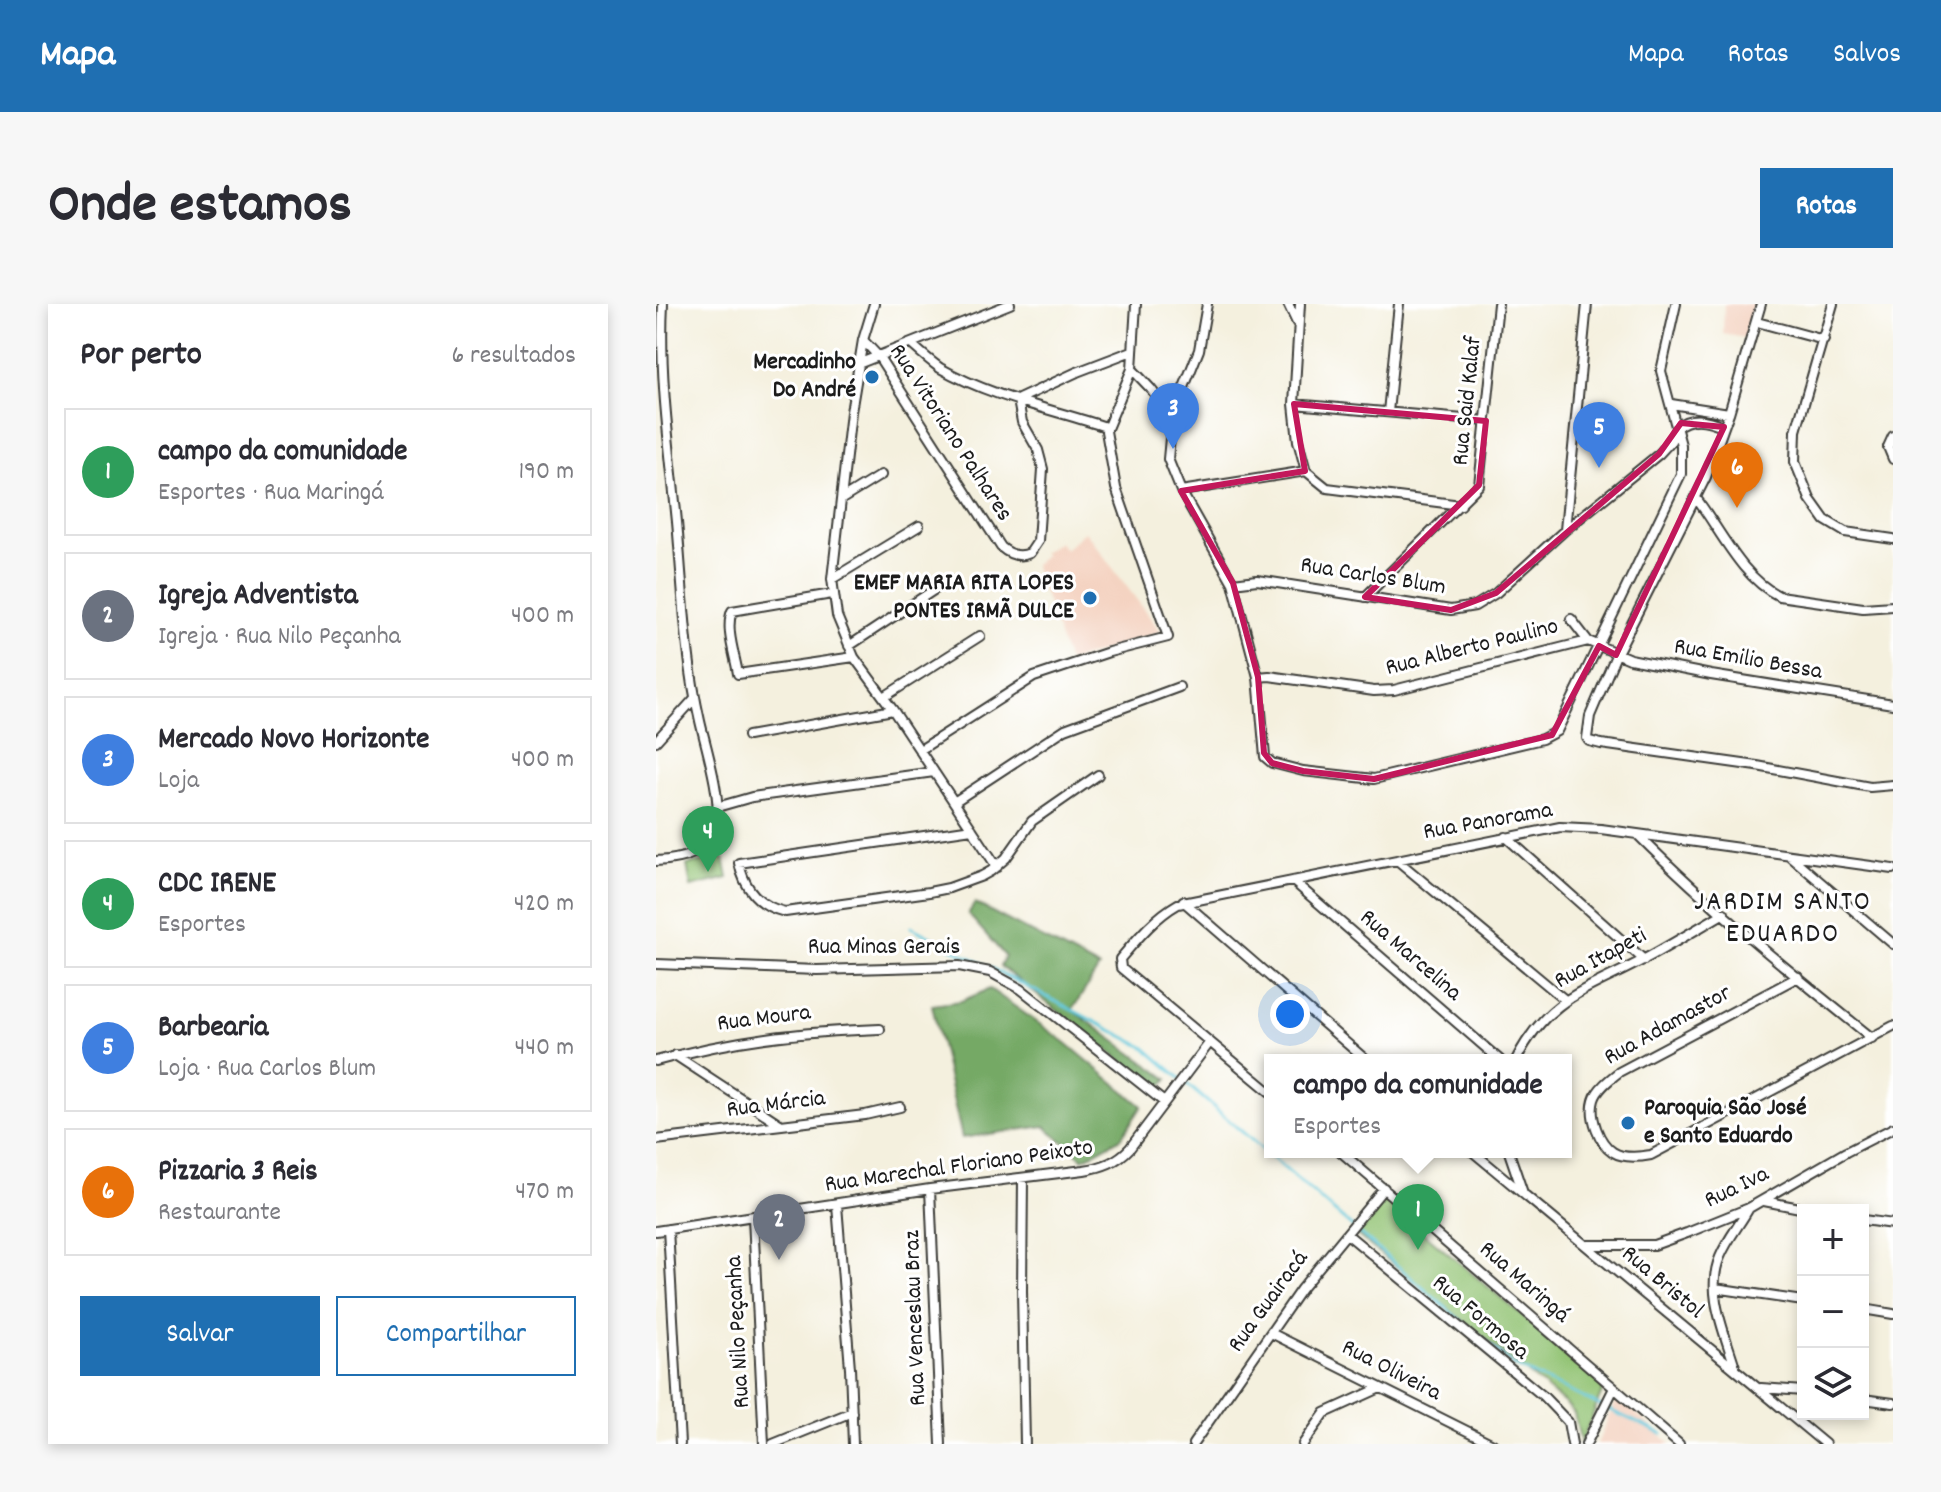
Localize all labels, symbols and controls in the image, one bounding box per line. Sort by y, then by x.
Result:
text: Mapa [40,29,115,84]
text: Mapa [1628,36,1684,76]
text: Rotas [1728,36,1789,76]
text: Salvos [1833,36,1901,76]
text: Onde estamos [48,168,352,248]
button: Rotas [1760,168,1893,248]
text: Por perto [80,332,202,381]
street label: Rua Said Kalaf [1444,334,1492,467]
street label: Rua Vitoriano Palhares [880,337,1020,529]
text: 6 resultados [451,338,576,375]
place label: Mercadinho Do André [753,346,856,408]
marker: Mercadinho Do André [863,368,881,386]
pin: 3 [1147,383,1199,449]
pin: 5 [1573,402,1625,468]
text: campo da comunidade [158,432,408,475]
pin: 6 [1711,442,1763,508]
text: 1 [105,454,111,491]
text: 190 m [518,454,574,491]
text: Esportes · Rua Maringá [158,475,384,512]
street label: Rua Carlos Blum [1298,549,1448,605]
place label: EMEF MARIA RITA LOPES PONTES IRMÃ DULCE [854,567,1075,629]
text: Igreja Adventista [158,576,358,619]
marker: EMEF MARIA RITA LOPES PONTES IRMÃ DULCE [1081,589,1099,607]
text: 2 [102,598,114,635]
text: 400 m [511,598,574,635]
street label: Rua Alberto Paulino [1382,610,1562,686]
text: Igreja · Rua Nilo Peçanha [158,619,401,656]
street label: Rua Emilio Bessa [1671,630,1826,690]
text: Mercado Novo Horizonte [158,720,429,763]
text: 3 [102,742,114,779]
text: 400 m [511,742,574,779]
text: Loja [158,763,199,800]
street label: Rua Panorama [1421,794,1556,850]
pin: 4 [682,806,734,872]
text: CDC IRENE [158,864,276,907]
district label: JARDIM SANTO EDUARDO [1694,884,1872,956]
text: 4 [103,886,113,923]
text: 420 m [514,886,574,923]
street label: Rua Marcelina [1351,902,1469,1011]
text: Esportes [158,907,246,944]
street label: Rua Itapeti [1548,920,1654,998]
street label: Rua Minas Gerais [808,931,960,965]
street label: Rua Adamastor [1598,977,1738,1075]
your location [1270,994,1310,1034]
street label: Rua Moura [715,996,813,1042]
text: Barbearia [158,1008,268,1051]
text: 5 [102,1030,114,1067]
text: 440 m [514,1030,574,1067]
text: Loja · Rua Carlos Blum [158,1051,376,1088]
popup [1264,1054,1572,1158]
text: campo da comunidade [1293,1066,1543,1109]
street label: Rua Márcia [725,1082,828,1128]
place label: Paroquia São José e Santo Eduardo [1644,1092,1807,1154]
text: Esportes [1293,1109,1381,1146]
marker: Paroquia São José e Santo Eduardo [1619,1114,1637,1132]
street label: Rua Marechal Floriano Peixoto [823,1131,1095,1203]
text: Pizzaria 3 Reis [158,1152,318,1195]
street label: Rua Iva [1699,1158,1775,1218]
text: 6 [102,1174,114,1211]
text: 470 m [515,1174,574,1211]
pin: 1 [1392,1184,1444,1250]
pin: 2 [753,1194,805,1260]
text: Restaurante [158,1195,281,1232]
map controls [1797,1204,1869,1420]
button: + [1797,1204,1869,1276]
street label: Rua Venceslau Braz [896,1230,936,1406]
street label: Rua Maringá [1471,1234,1577,1332]
street label: Rua Bristol [1613,1238,1711,1328]
street label: Rua Guairacá [1220,1244,1318,1360]
street label: Rua Nilo Peçanha [718,1254,760,1409]
street label: Rua Formosa [1424,1267,1537,1369]
button: − [1797,1276,1869,1348]
button: Salvar [80,1296,320,1376]
button: Compartilhar [336,1296,576,1376]
street label: Rua Oliveira [1335,1331,1447,1411]
button: layers [1797,1348,1869,1420]

